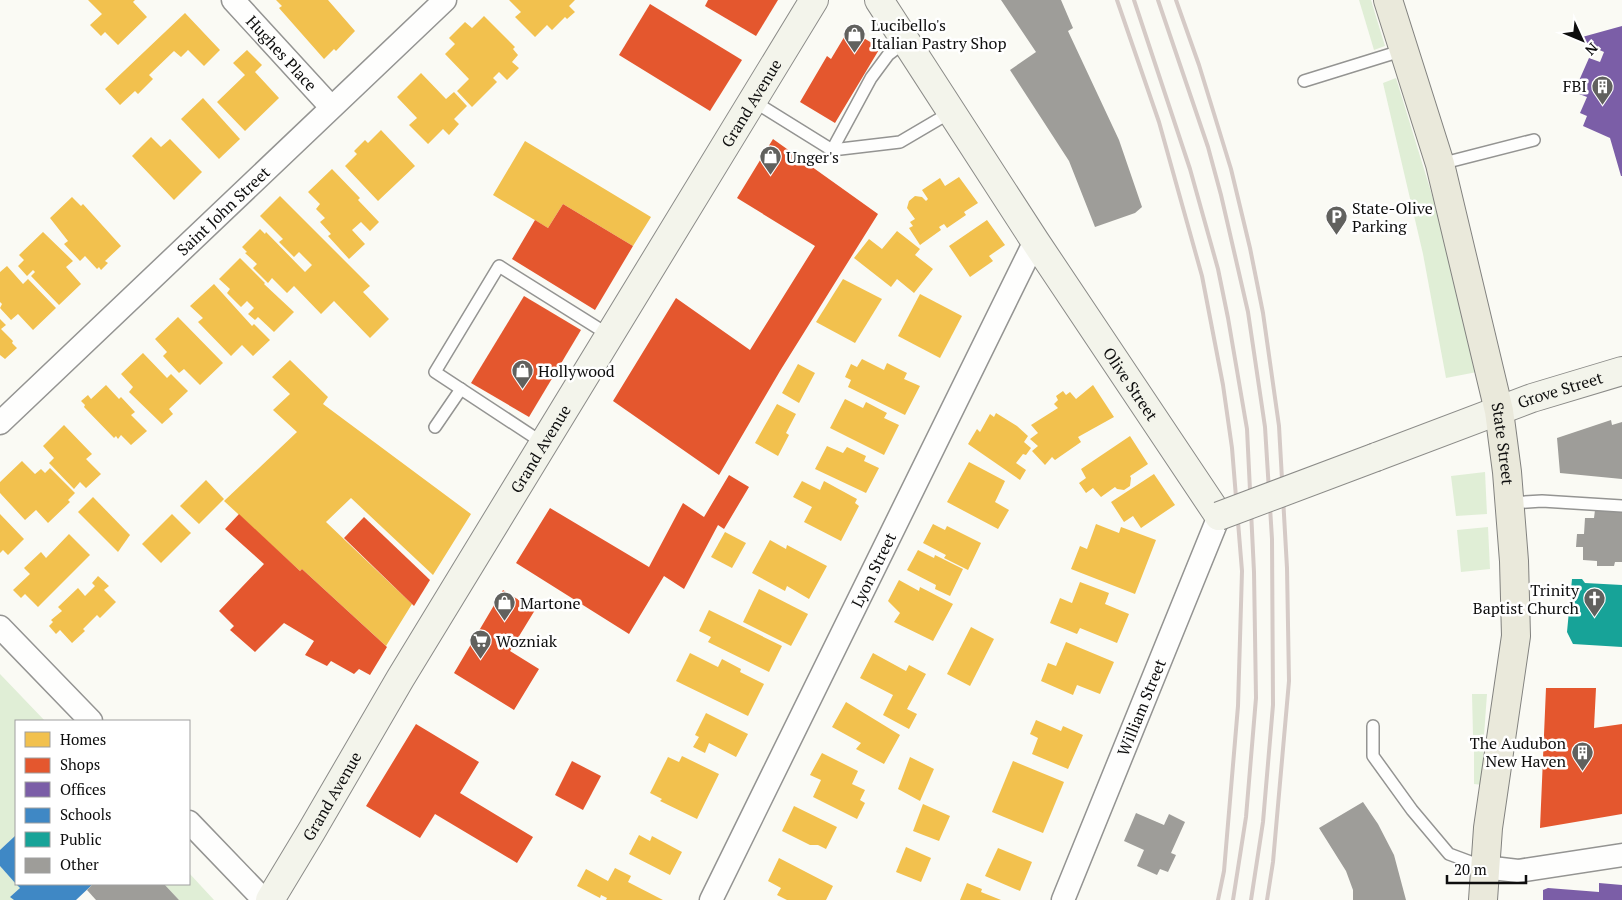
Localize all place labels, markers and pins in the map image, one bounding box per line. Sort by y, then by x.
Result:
place label: Lucibello's Italian Pastry Shop [871,14,1006,54]
shop icon: Lucibello's Italian Pastry Shop [843,22,867,53]
building icon: FBI [1591,74,1615,105]
place label: FBI [1563,75,1587,97]
shop icon: Unger's [758,145,782,176]
place label: Unger's [786,146,839,168]
place label: State-Olive Parking [1352,197,1433,237]
parking icon: State-Olive Parking [1324,205,1348,236]
shop icon: Hollywood [510,359,534,390]
place label: Hollywood [538,360,615,382]
place label: Trinity Baptist Church [1473,579,1580,619]
church icon: Trinity Baptist Church [1583,587,1607,618]
shop icon: Martone [492,591,516,622]
place label: Martone [520,592,580,614]
supermarket icon: Wozniak [468,629,492,660]
place label: Wozniak [496,630,558,652]
place label: The Audubon New Haven [1470,732,1566,772]
building icon: The Audubon New Haven [1570,740,1594,771]

